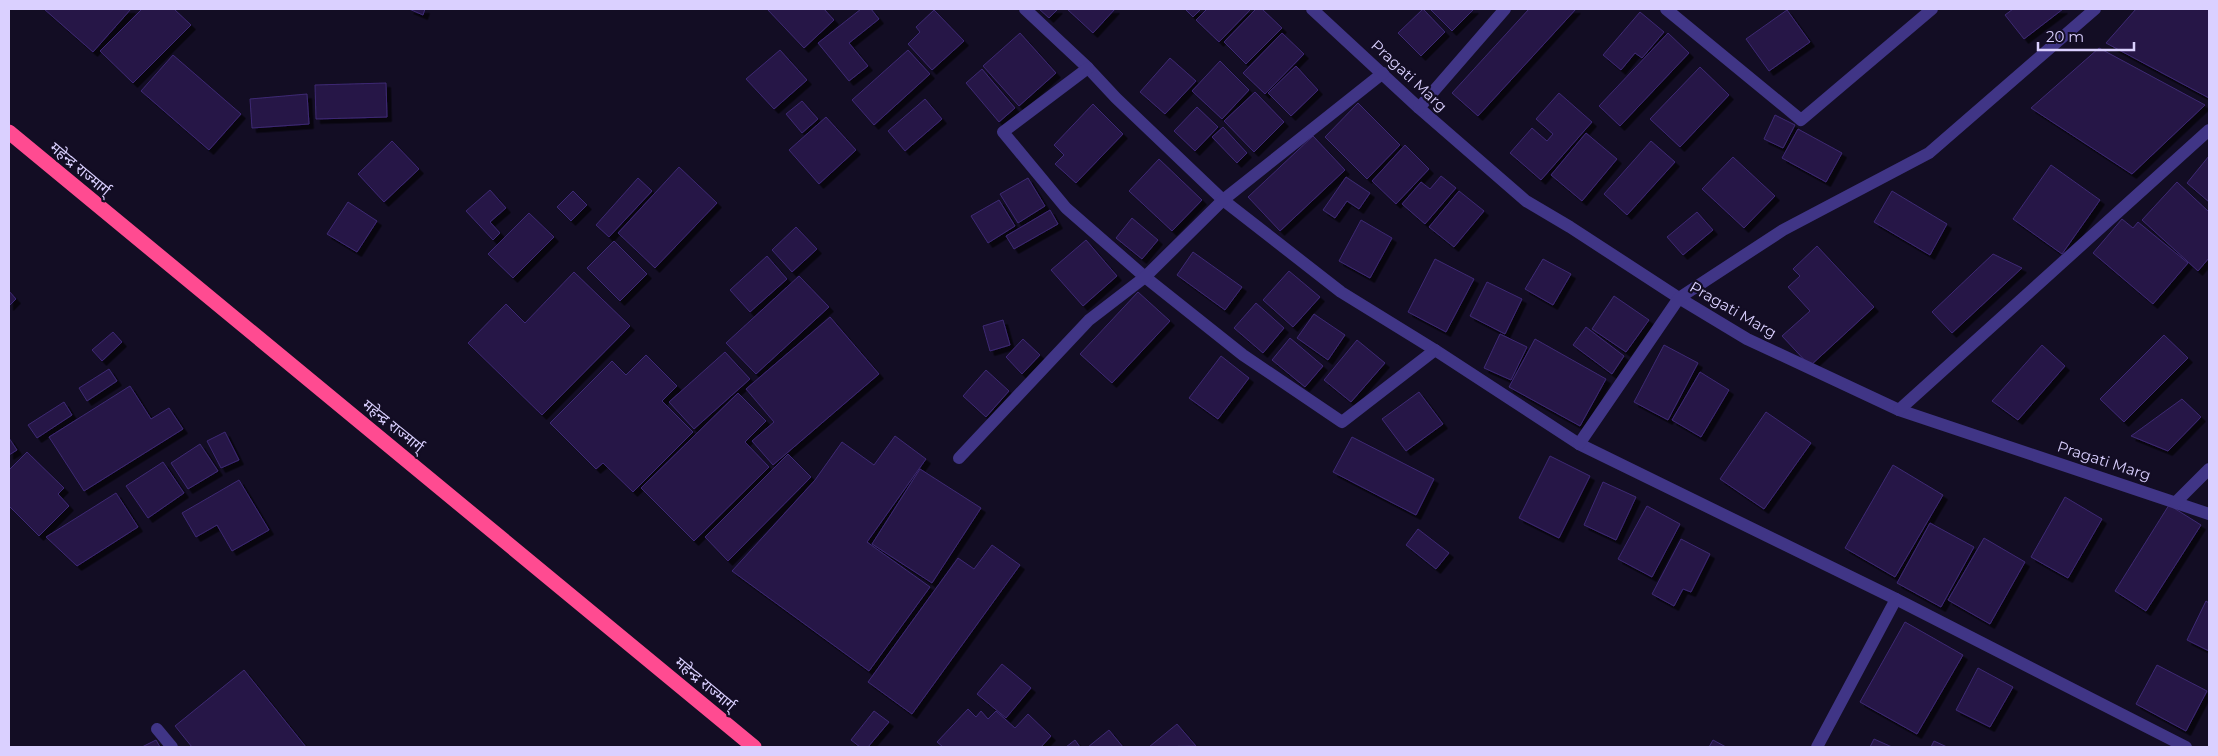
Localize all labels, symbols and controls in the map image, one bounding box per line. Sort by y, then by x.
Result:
scale bar [2038,20,2134,52]
text: 20 m [2046,27,2084,46]
street label: Pragati Marg [1367,36,1451,116]
street label: महेन्द्र राज्मार्ग् [45,138,116,202]
street label: Pragati Marg [1686,277,1780,342]
street label: महेन्द्र राज्मार्ग् [358,395,429,458]
street label: Pragati Marg [2055,436,2153,485]
street label: महेन्द्र राज्मार्ग् [670,653,741,717]

